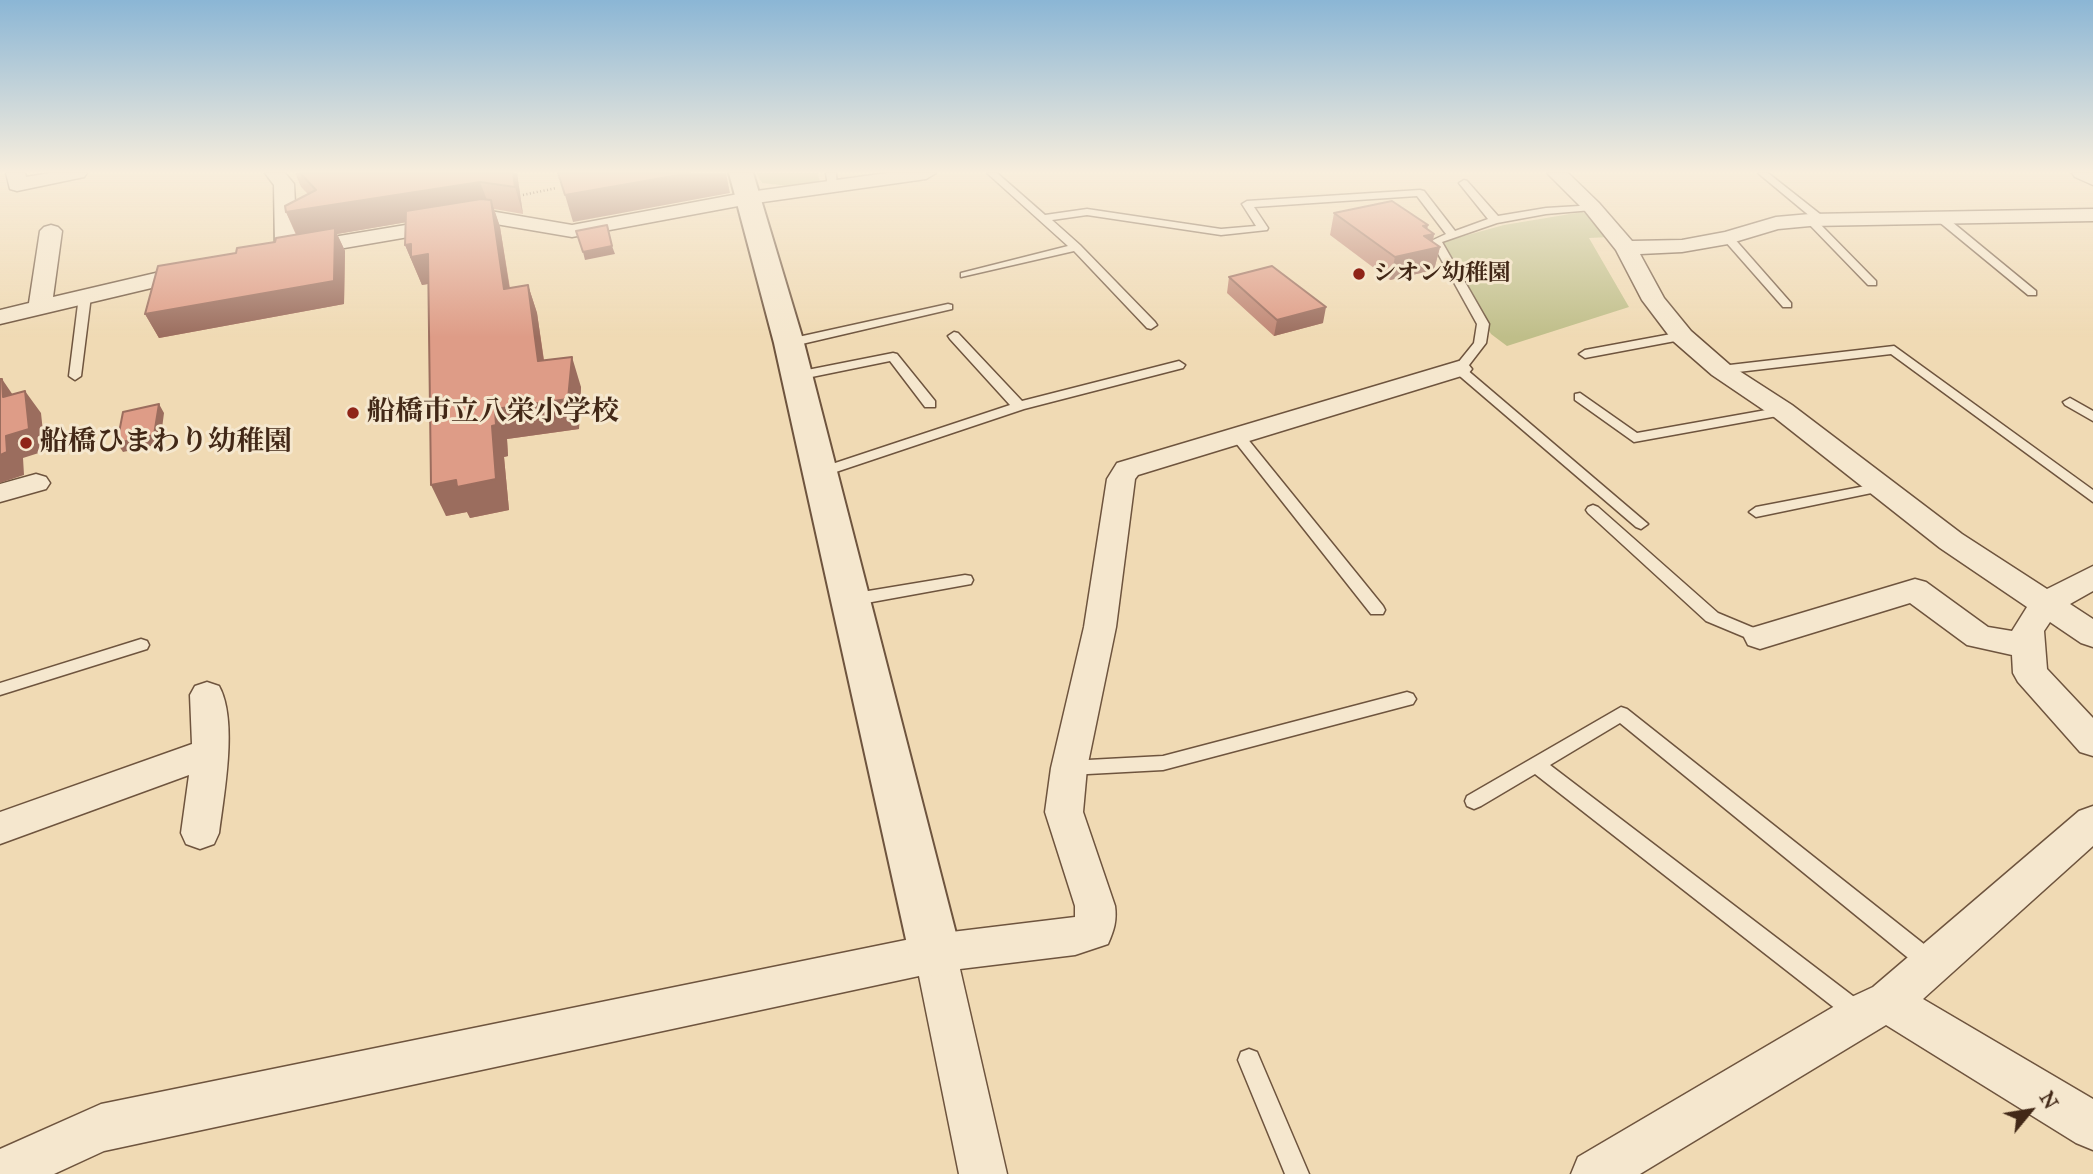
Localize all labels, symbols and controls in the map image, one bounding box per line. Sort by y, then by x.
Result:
place label: シオン幼稚園 [1373,260,1511,288]
marker: シオン幼稚園 [1351,266,1367,282]
place label: 船橋市立八栄小学校 [367,396,619,430]
marker: 船橋市立八栄小学校 [345,405,361,421]
place label: 船橋ひまわり幼稚園 [40,426,292,460]
marker: 船橋ひまわり幼稚園 [18,435,34,451]
north arrow [1995,1076,2065,1146]
text: N [2035,1088,2063,1113]

